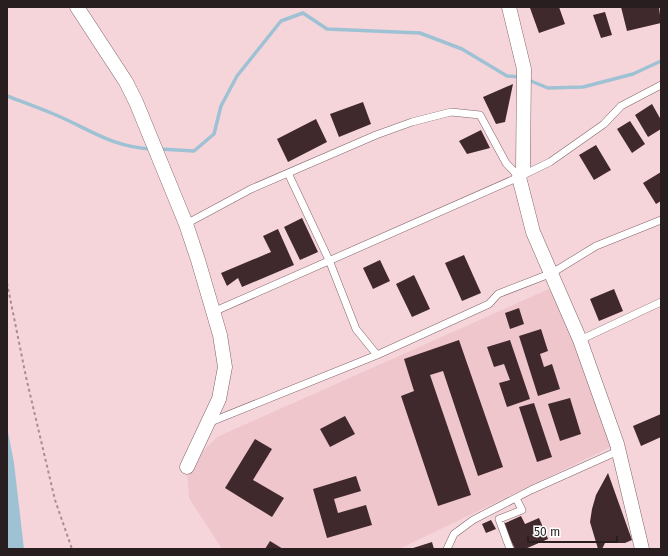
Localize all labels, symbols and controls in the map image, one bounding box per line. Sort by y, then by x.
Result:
scale bar [528,518,617,544]
text: 50 m [534,525,560,539]

